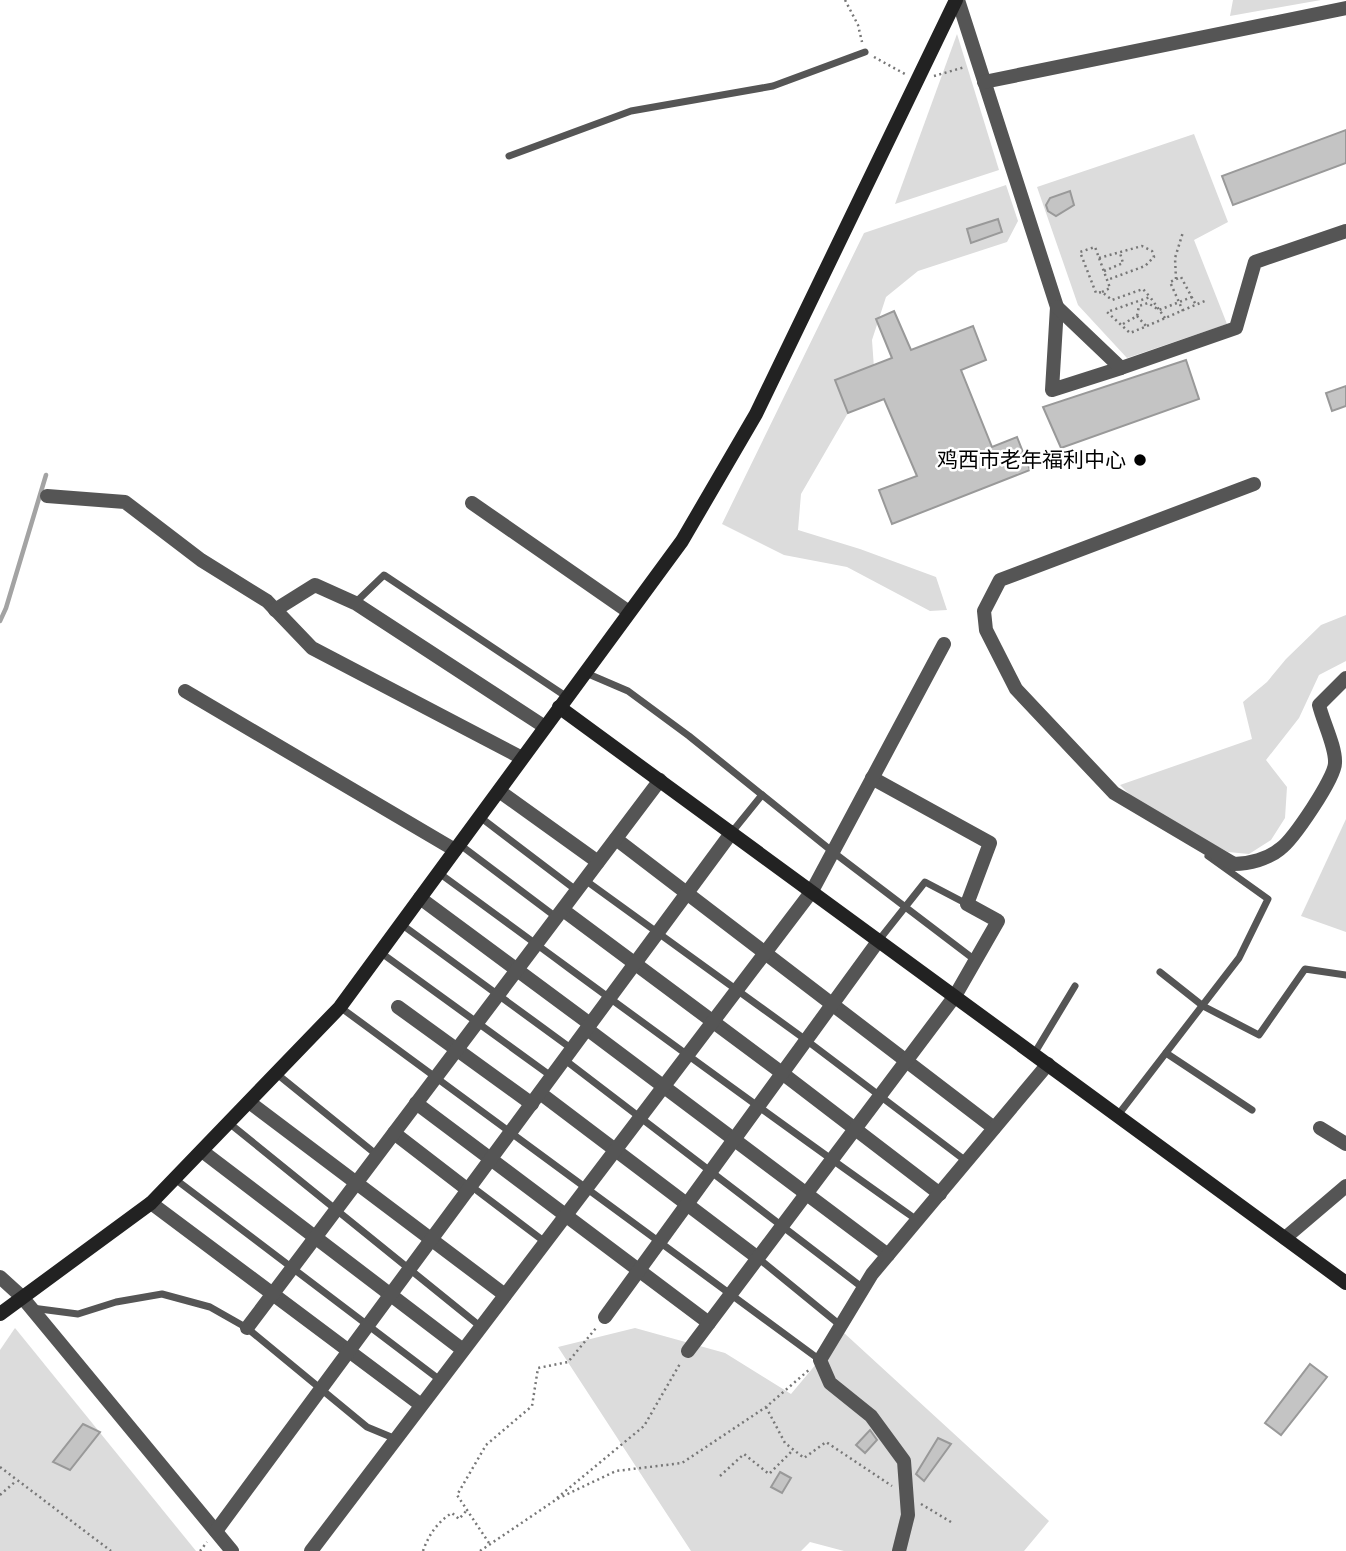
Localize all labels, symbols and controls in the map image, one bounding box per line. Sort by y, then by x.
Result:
place label: 鸡西市老年福利中心 [937,449,1126,471]
marker: 鸡西市老年福利中心 [1132,452,1148,468]

